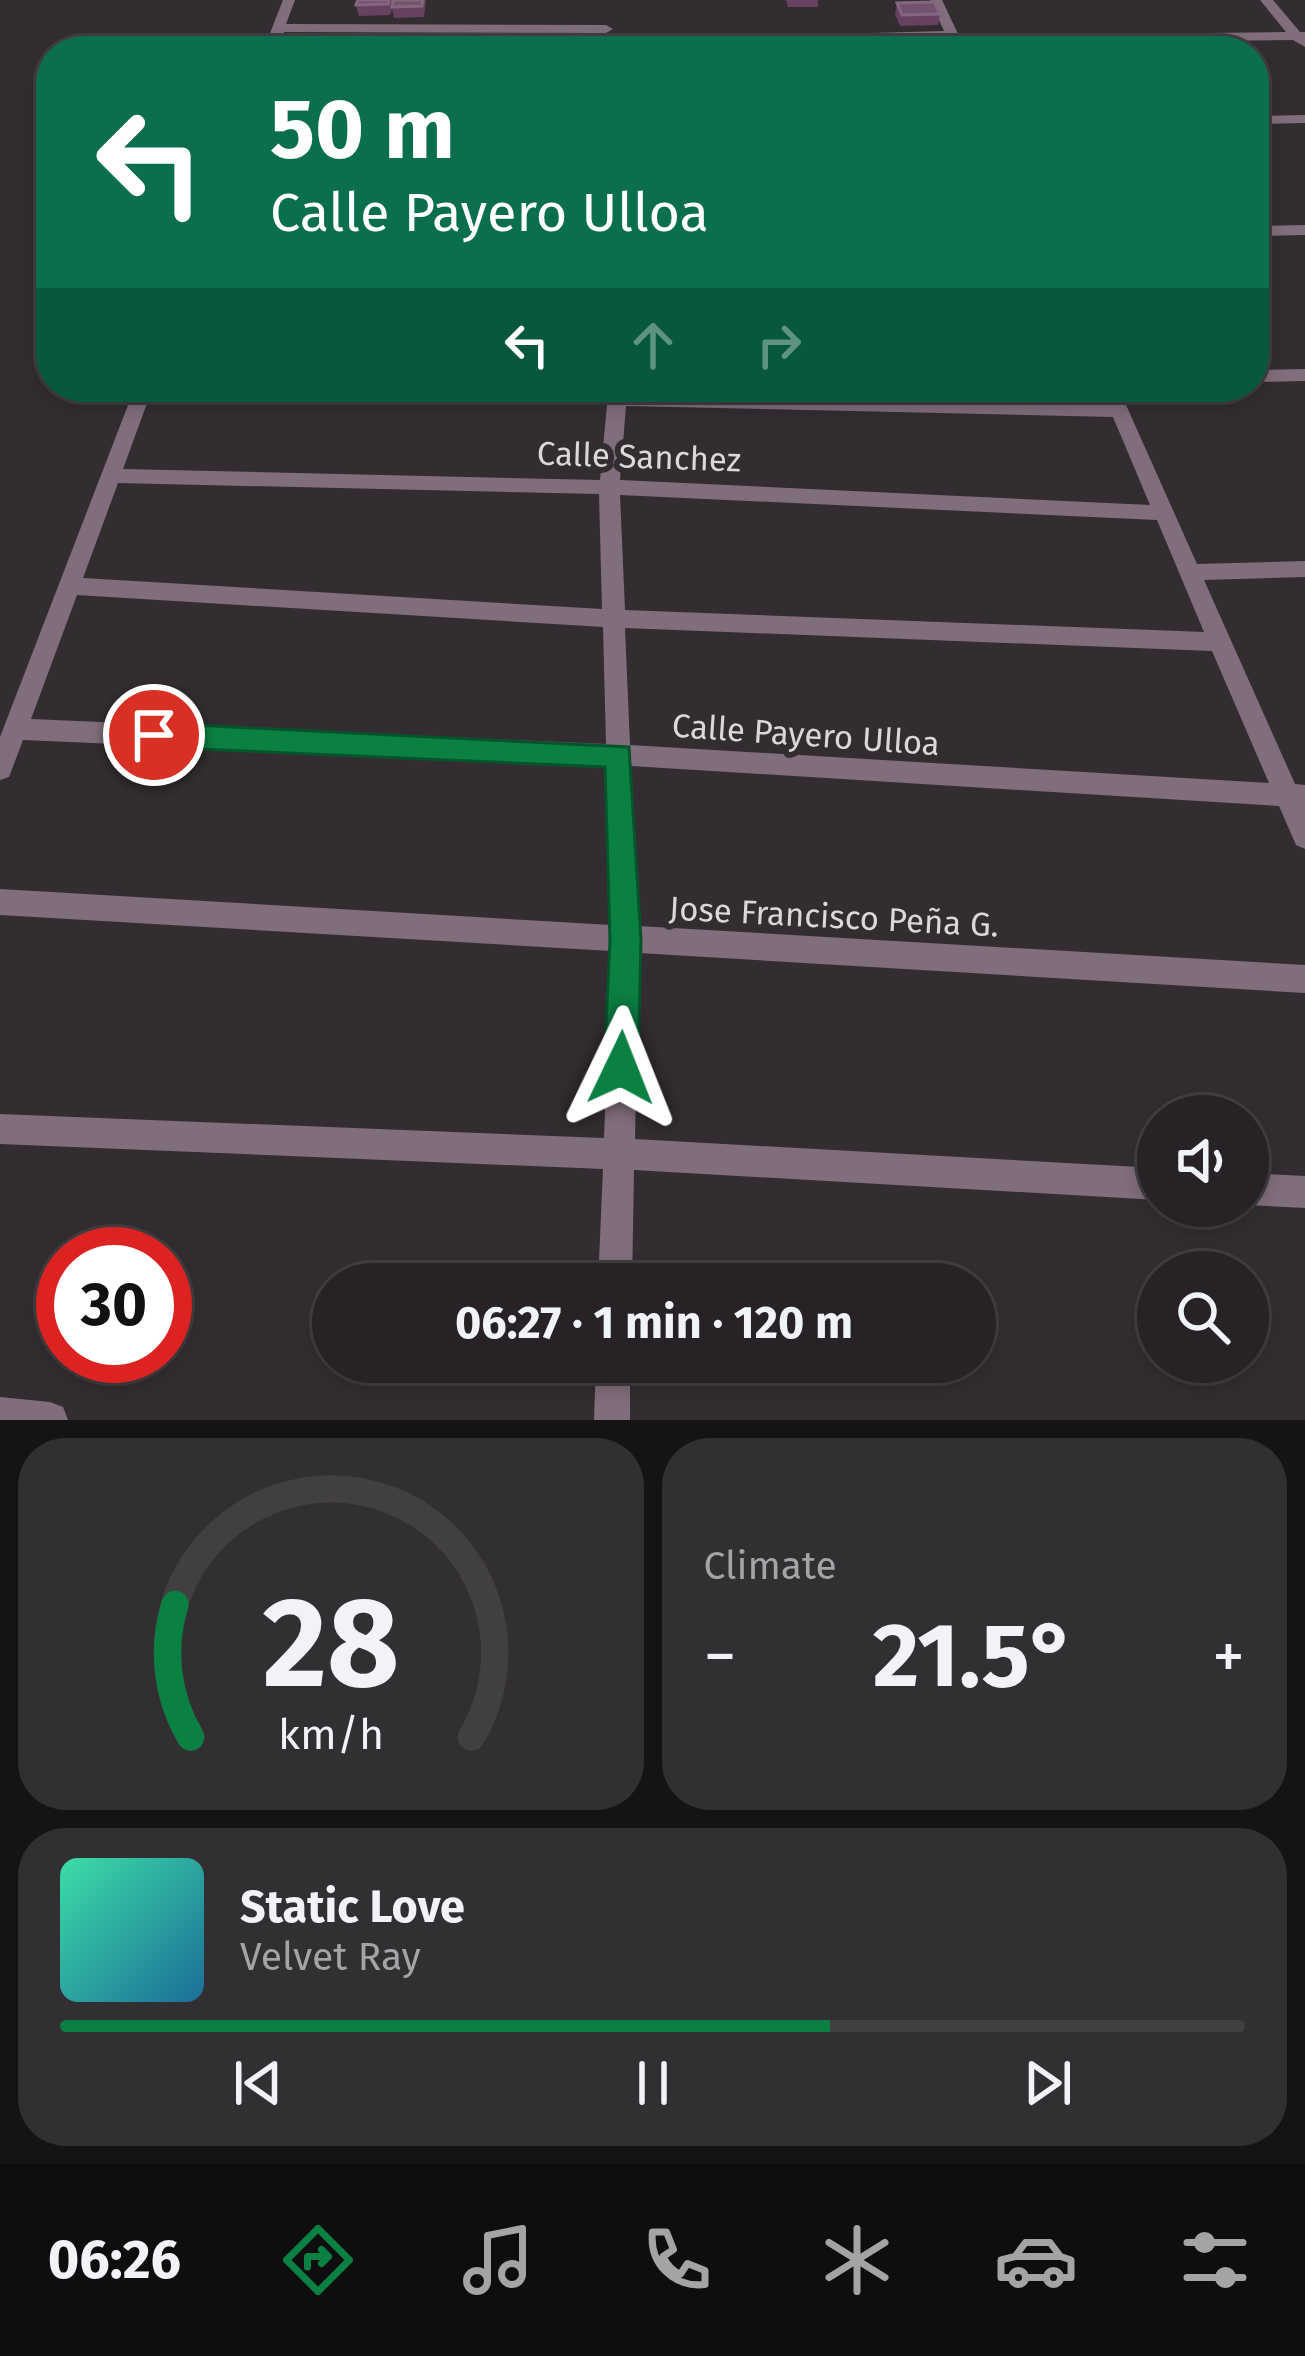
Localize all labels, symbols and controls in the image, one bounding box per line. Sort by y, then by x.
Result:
text: 50 m [270,79,455,180]
icon: left [72,84,228,240]
text: Calle Payero Ulloa [270,181,709,245]
icon: left [494,312,560,378]
icon: ahead [620,312,686,378]
icon: right [746,312,812,378]
street label: Calle Sanchez [536,433,742,481]
pin [103,684,205,786]
icon: arrive [121,702,187,768]
street label: Calle Payero Ulloa [671,706,941,764]
street label: Jose Francisco Peña G. [668,888,1000,946]
position arrow [558,1005,684,1131]
map controls [1137,1095,1269,1383]
button: sound [1137,1095,1269,1227]
speed limit sign: 30 [36,1227,192,1383]
button: search [1137,1251,1269,1383]
text: 06:27 · 1 min · 120 m [455,1296,853,1350]
text: Climate [704,1543,837,1589]
text: 28 [262,1569,399,1719]
text: 21.5° [873,1602,1076,1710]
text: − [704,1617,737,1696]
text: + [1212,1617,1245,1696]
text: km/h [278,1709,384,1760]
text: Static Love [240,1880,465,1934]
text: Velvet Ray [240,1934,421,1980]
icon: previous [225,2050,291,2116]
icon: pause [620,2050,686,2116]
icon: next [1015,2050,1081,2116]
icon: directions [276,2218,360,2302]
icon: music [456,2218,540,2302]
icon: phone [635,2218,719,2302]
icon: climate [815,2218,899,2302]
icon: car [994,2218,1078,2302]
icon: filters [1173,2218,1257,2302]
text: 06:26 [48,2228,181,2292]

